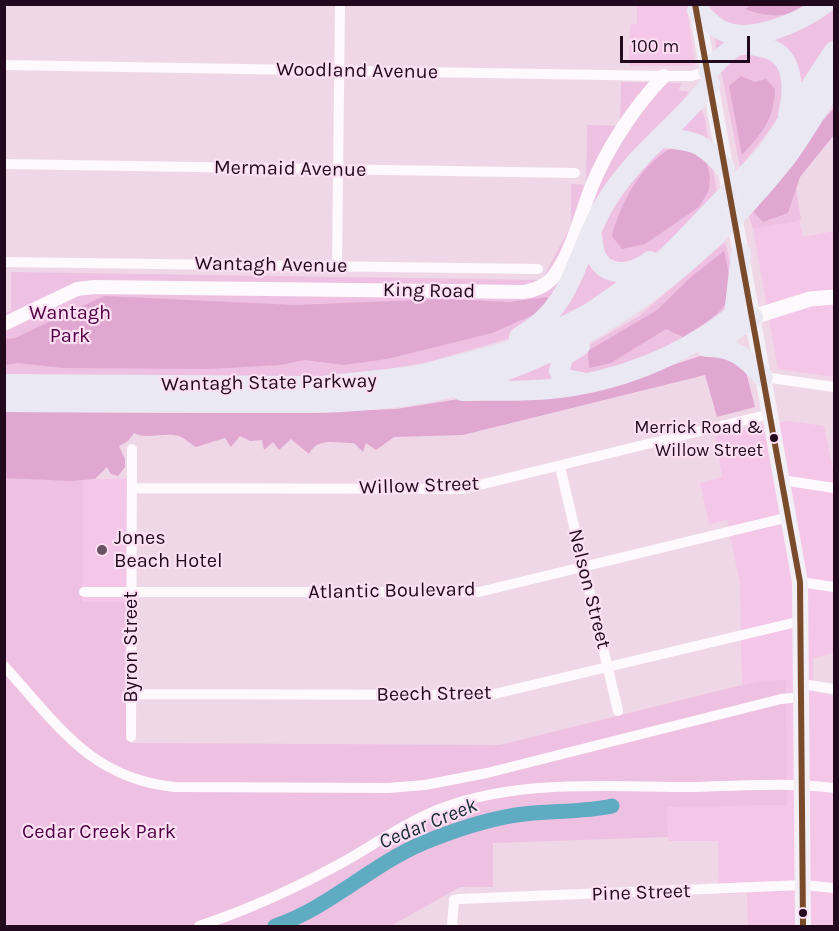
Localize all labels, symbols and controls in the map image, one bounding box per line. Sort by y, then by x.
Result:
scale bar [623,24,754,62]
text: 100 m [631,35,679,57]
street label: Woodland Avenue [276,58,438,84]
street label: Mermaid Avenue [214,156,366,182]
street label: Wantagh Avenue [194,252,348,278]
street label: King Road [383,278,475,304]
park label: Wantagh Park [29,301,111,348]
street label: Wantagh State Parkway [161,369,377,397]
place label: Merrick Road & Willow Street [634,417,763,460]
marker: Merrick Road & Willow Street [768,432,780,444]
street label: Willow Street [359,472,479,500]
place label: Jones Beach Hotel [114,526,223,573]
street label: Nelson Street [563,527,615,651]
marker: Jones Beach Hotel [95,543,109,557]
street label: Atlantic Boulevard [308,578,476,604]
street label: Byron Street [119,591,143,703]
street label: Beech Street [376,681,492,707]
water label: Cedar Creek [375,793,481,855]
park label: Cedar Creek Park [22,820,176,844]
street label: Pine Street [591,879,691,907]
unlabelled marker [797,907,809,919]

